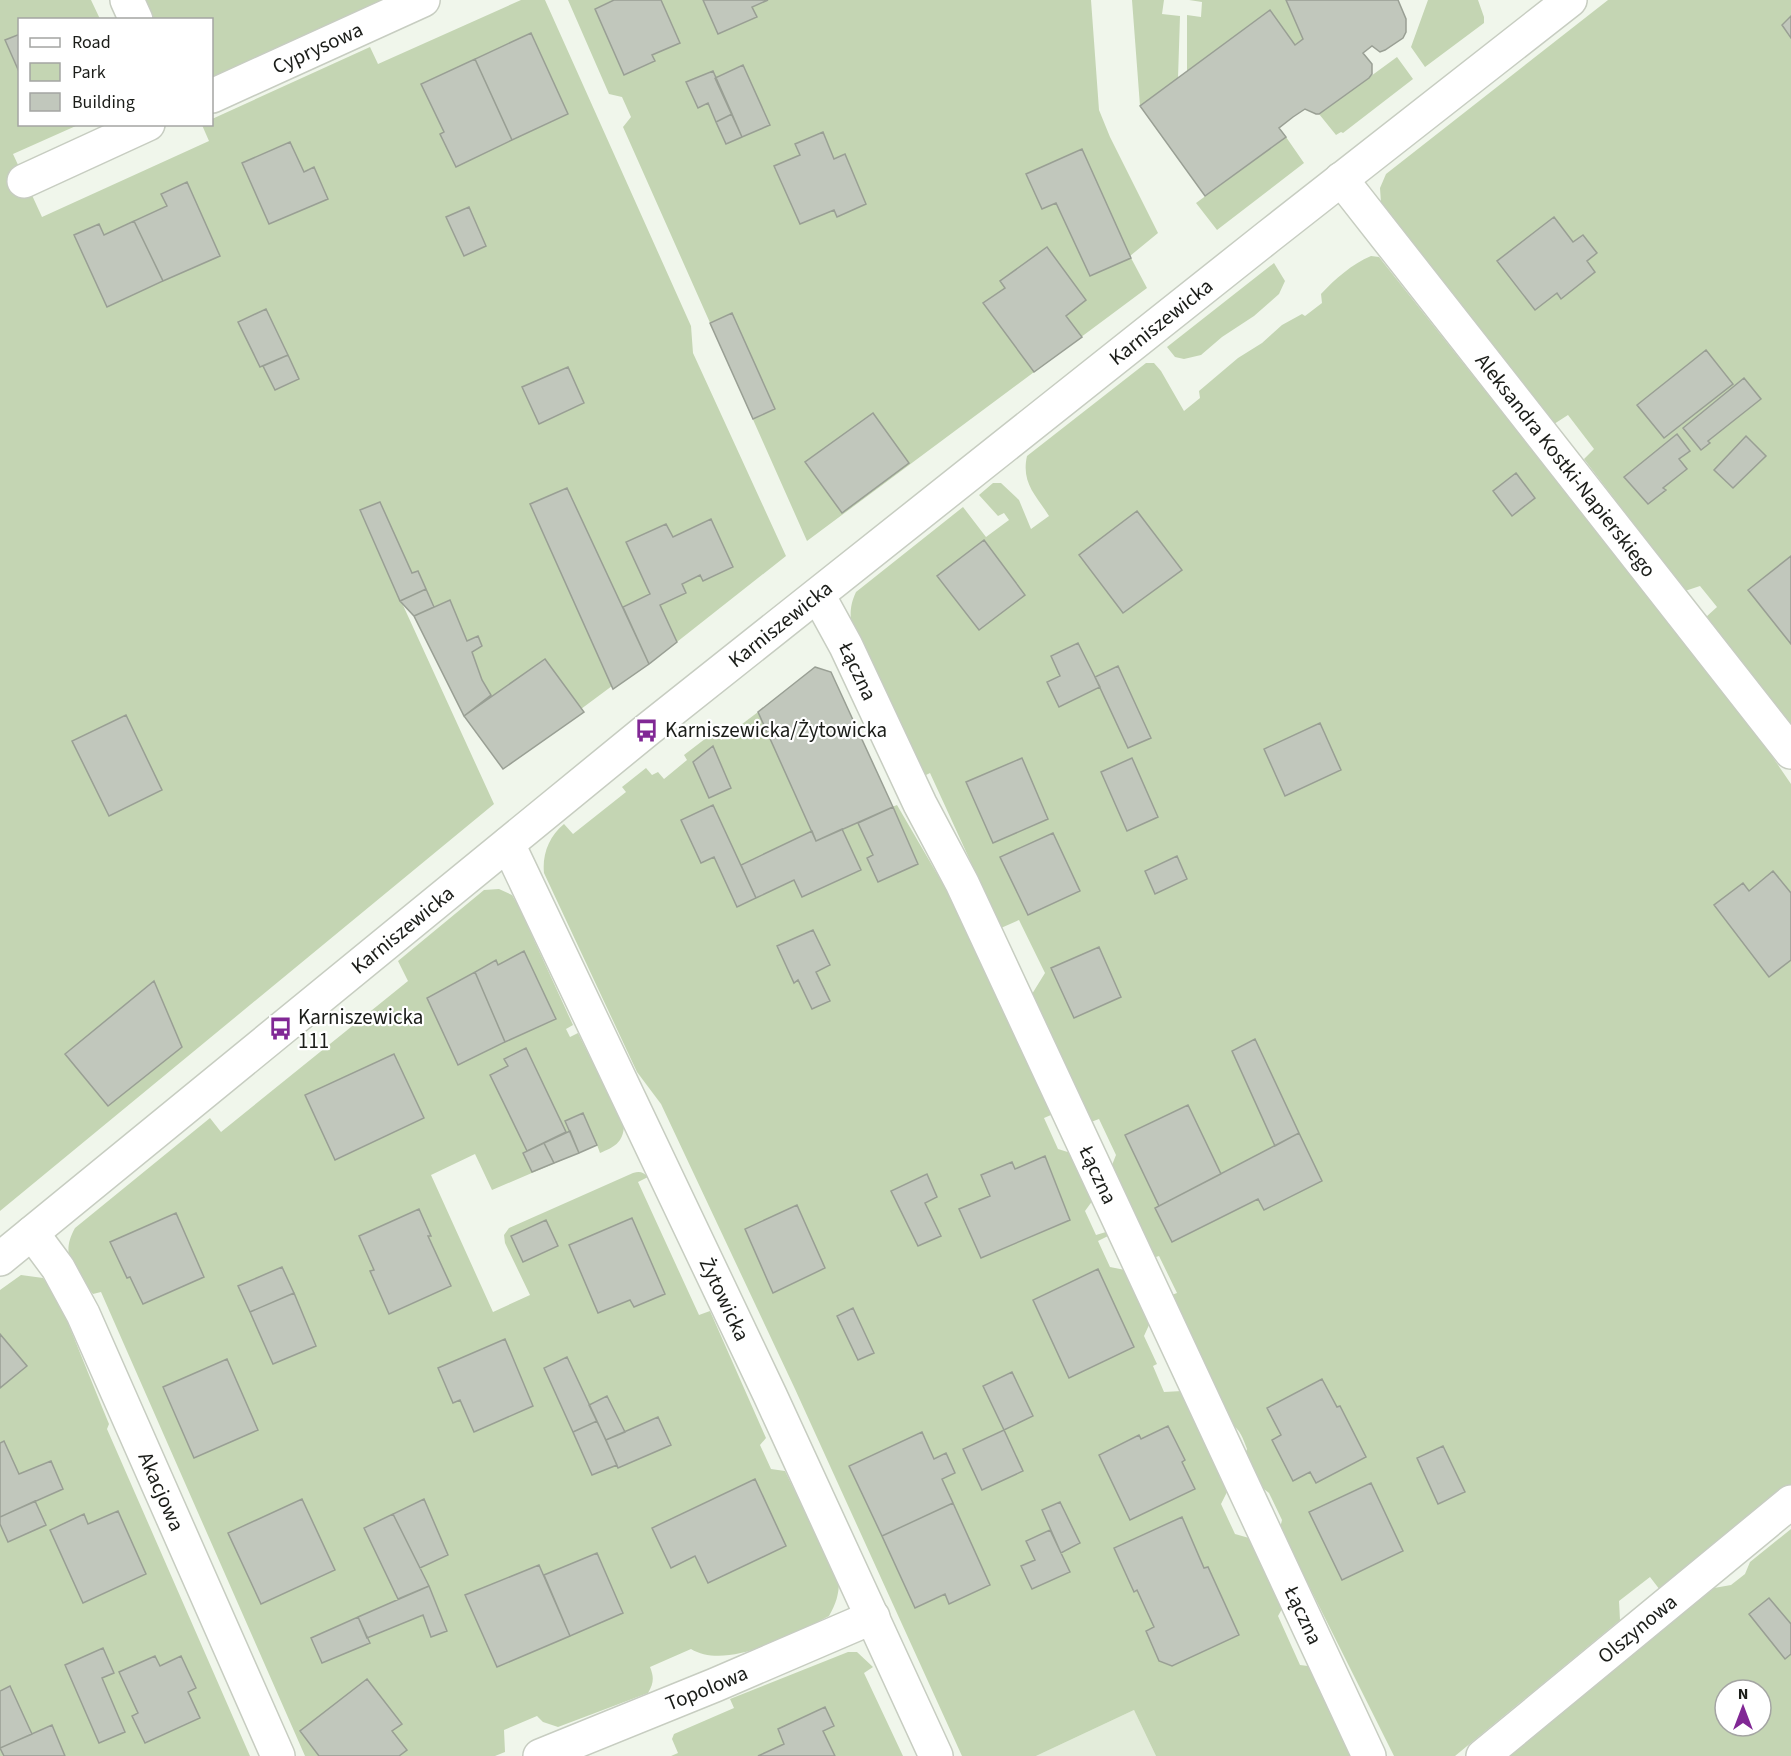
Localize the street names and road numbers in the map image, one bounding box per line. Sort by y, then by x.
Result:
street label: Cyprysowa [267,14,368,82]
street label: Karniszewicka [1102,271,1219,373]
street label: Aleksandra Kostki-Napierskiego [1468,347,1663,584]
street label: Karniszewicka [722,573,839,675]
street label: Łączna [831,636,884,705]
street label: Karniszewicka [345,879,461,981]
street label: Łączna [1071,1140,1125,1209]
street label: Żytowicka [692,1252,757,1346]
street label: Akacjowa [131,1447,192,1536]
street label: Łączna [1276,1580,1330,1650]
street label: Olszynowa [1591,1587,1684,1671]
street label: Topolowa [661,1658,753,1718]

